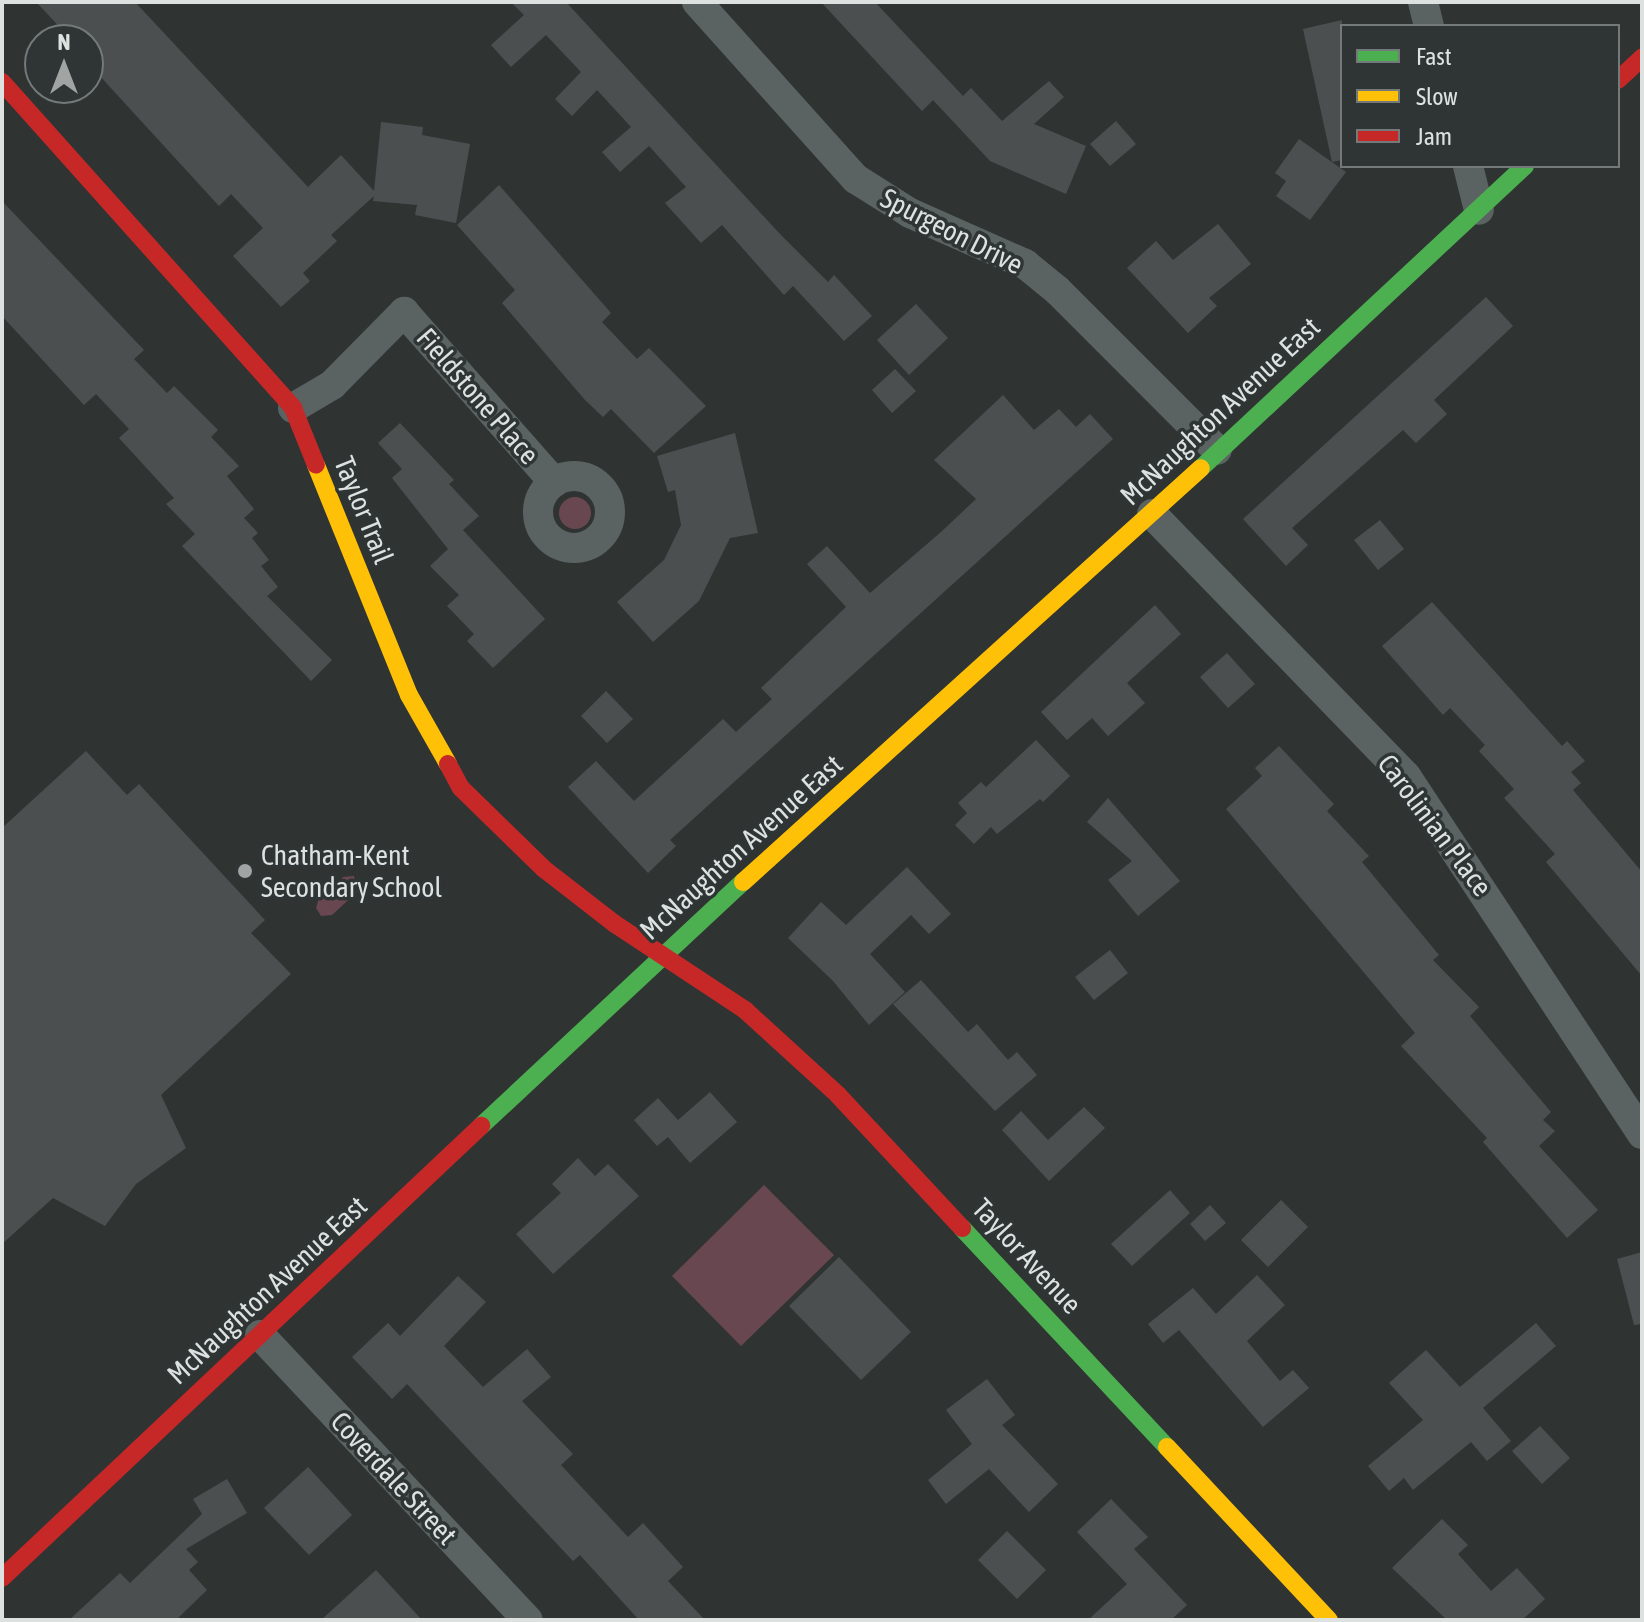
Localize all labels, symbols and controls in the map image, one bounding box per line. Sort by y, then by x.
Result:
north arrow [24,24,104,104]
legend [1340,24,1620,168]
text: N [58,29,70,55]
text: Fast [1416,43,1452,70]
text: Slow [1416,83,1458,110]
text: Jam [1416,123,1452,150]
street label: Spurgeon Drive [875,181,1029,281]
street label: McNaughton Avenue East [1113,310,1327,512]
street label: Fieldstone Place [410,321,546,471]
street label: Taylor Trail [327,452,401,568]
street label: McNaughton Avenue East [633,747,849,947]
street label: Carolinian Place [1371,748,1499,902]
place label: Chatham-Kent Secondary School [261,838,442,904]
marker: Chatham-Kent Secondary School [236,862,254,880]
street label: McNaughton Avenue East [160,1189,374,1391]
street label: Taylor Avenue [965,1192,1089,1320]
street label: Coverdale Street [324,1405,464,1551]

